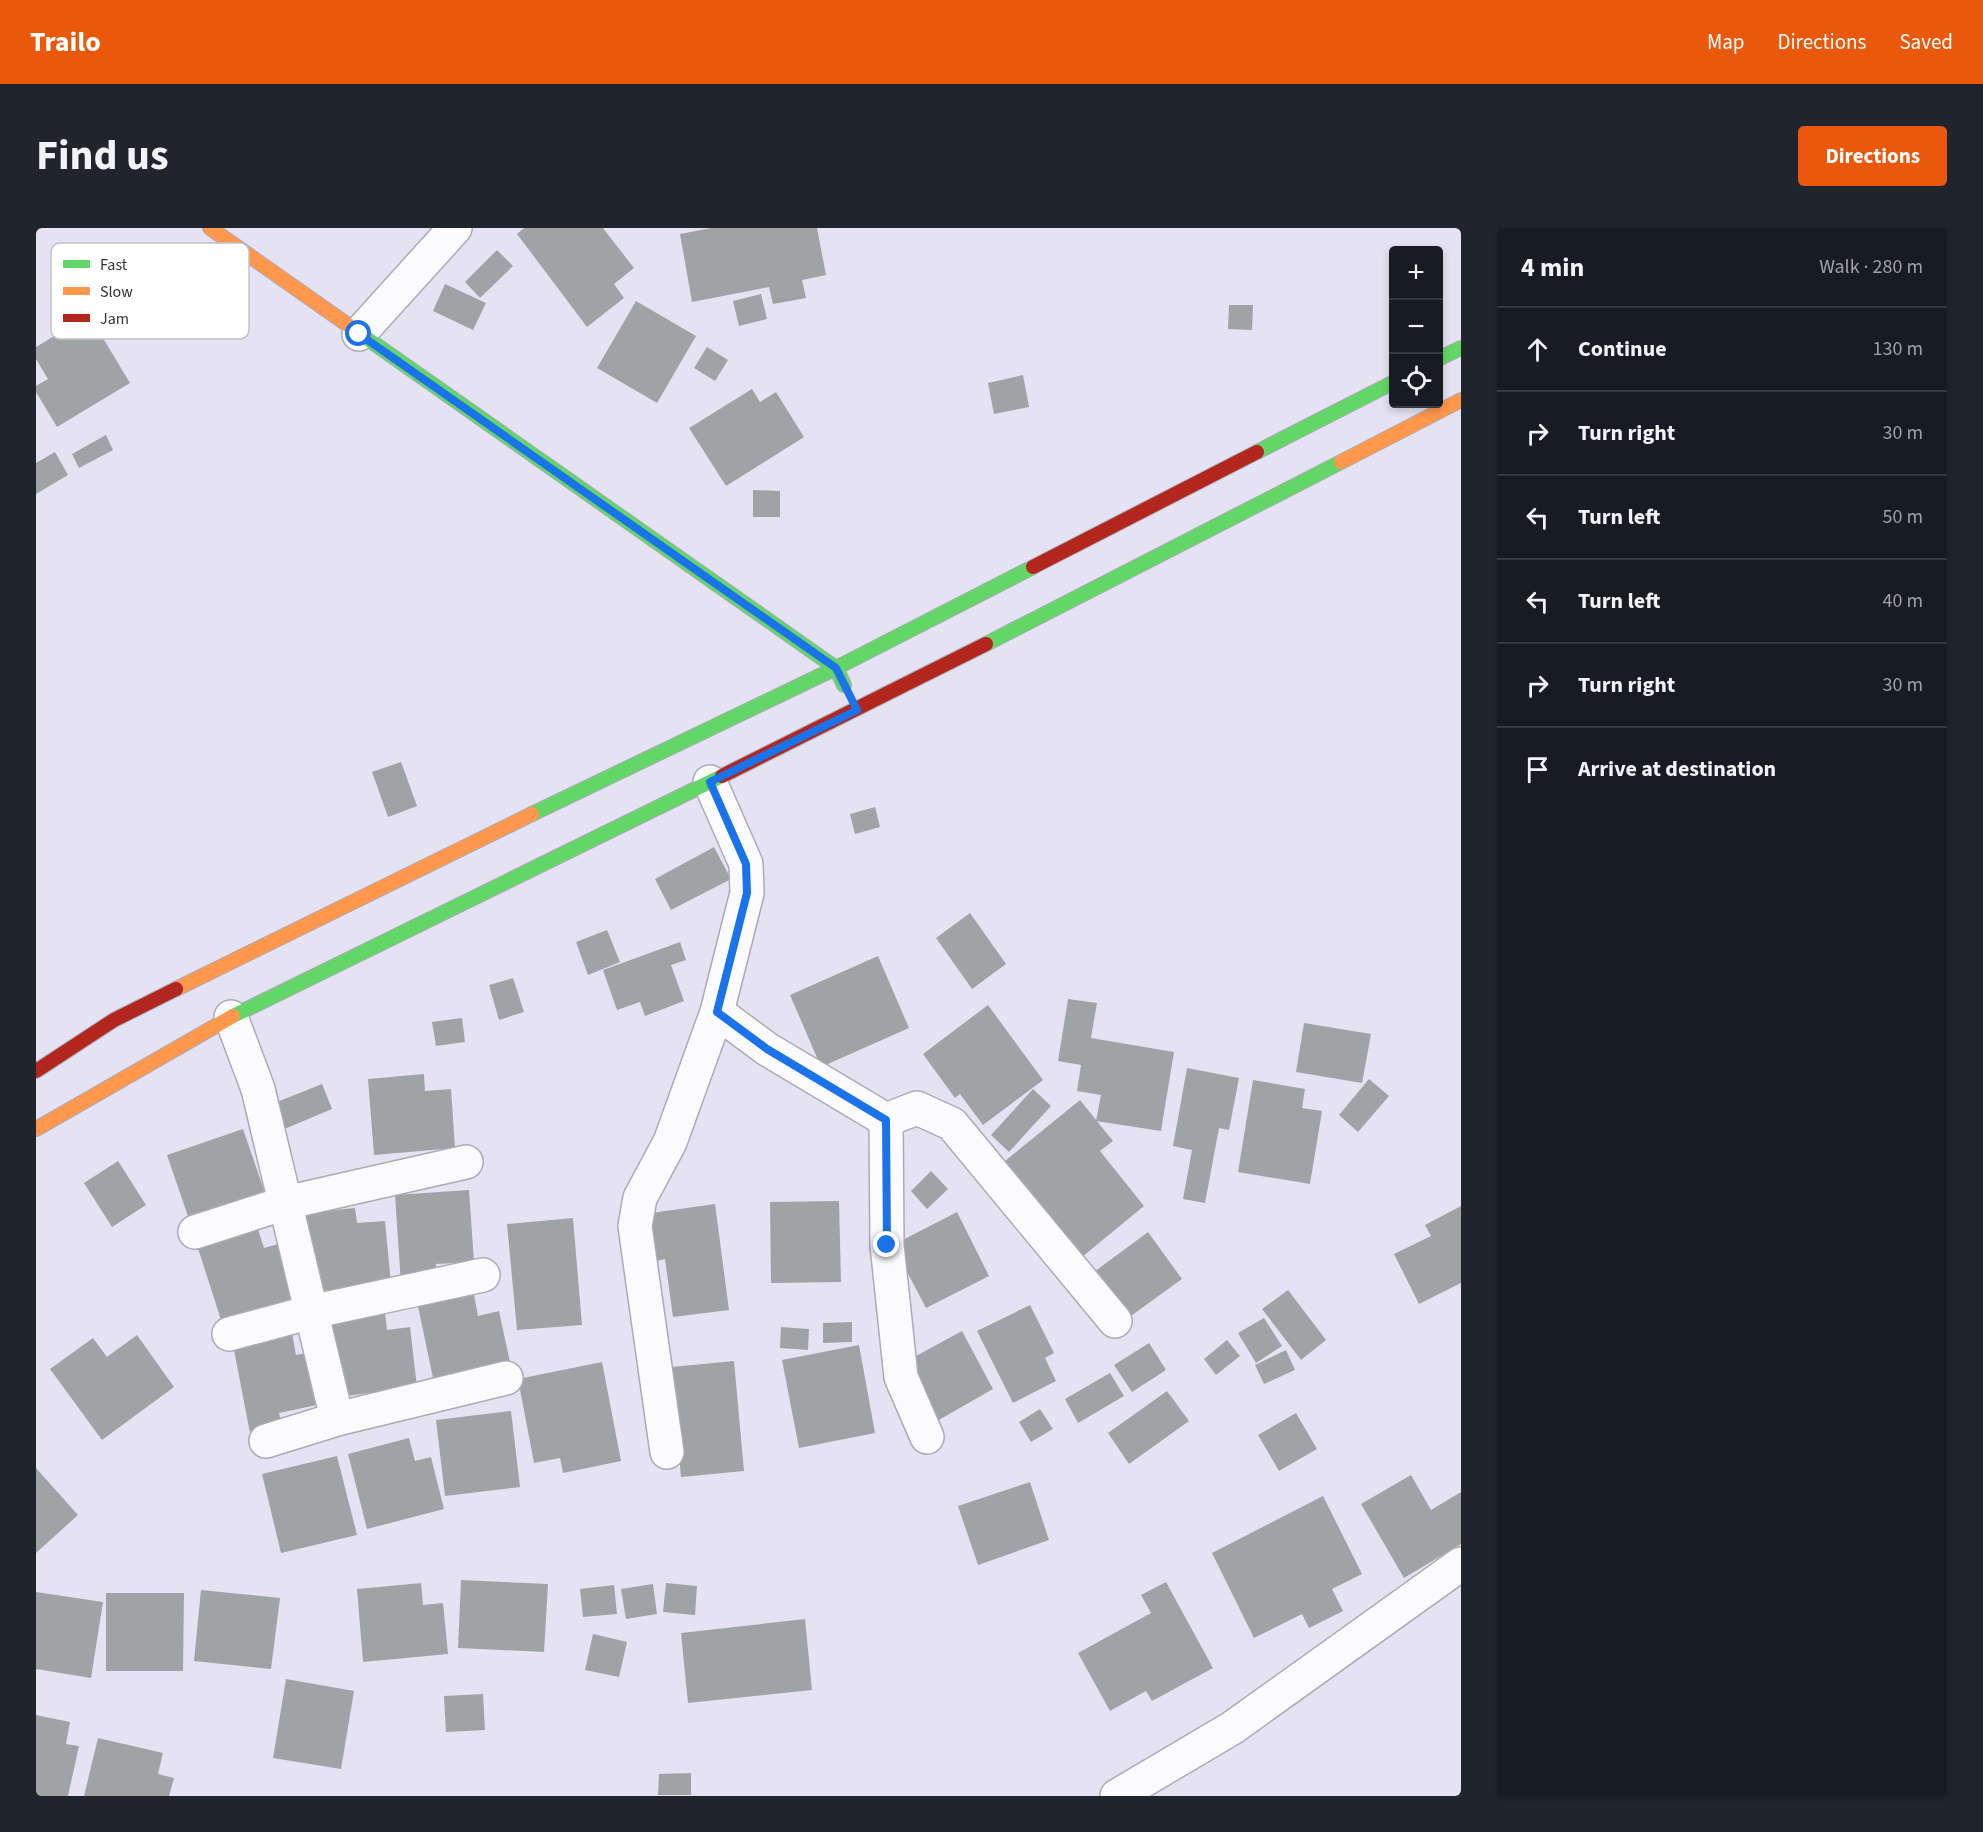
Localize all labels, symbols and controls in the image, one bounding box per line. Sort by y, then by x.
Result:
text: Trailo [30,22,101,62]
text: Map [1707,27,1745,57]
text: Directions [1778,27,1866,57]
text: Saved [1899,27,1953,57]
text: Find us [36,126,169,186]
button: Directions [1798,126,1947,186]
legend [51,243,249,339]
map controls [1389,246,1443,408]
button: + [1389,246,1443,300]
text: 4 min [1521,249,1584,286]
text: Walk · 280 m [1819,253,1923,281]
text: Fast [100,254,128,276]
text: Slow [100,281,133,303]
button: − [1389,300,1443,354]
text: Jam [100,308,129,330]
route start [345,320,371,346]
icon: ahead [1521,333,1554,366]
text: Continue [1578,333,1667,365]
text: 130 m [1873,335,1923,363]
button: locate [1389,354,1443,408]
icon: right [1521,417,1554,450]
text: Turn right [1578,417,1675,449]
text: 30 m [1883,419,1923,447]
icon: left [1521,501,1554,534]
text: Turn left [1578,501,1660,533]
text: 50 m [1883,503,1923,531]
icon: left [1521,585,1554,618]
text: Turn left [1578,585,1660,617]
text: 40 m [1883,587,1923,615]
icon: right [1521,669,1554,702]
text: Turn right [1578,669,1675,701]
text: 30 m [1883,671,1923,699]
icon: arrive [1521,753,1554,786]
text: Arrive at destination [1578,753,1776,785]
route end [873,1231,899,1257]

